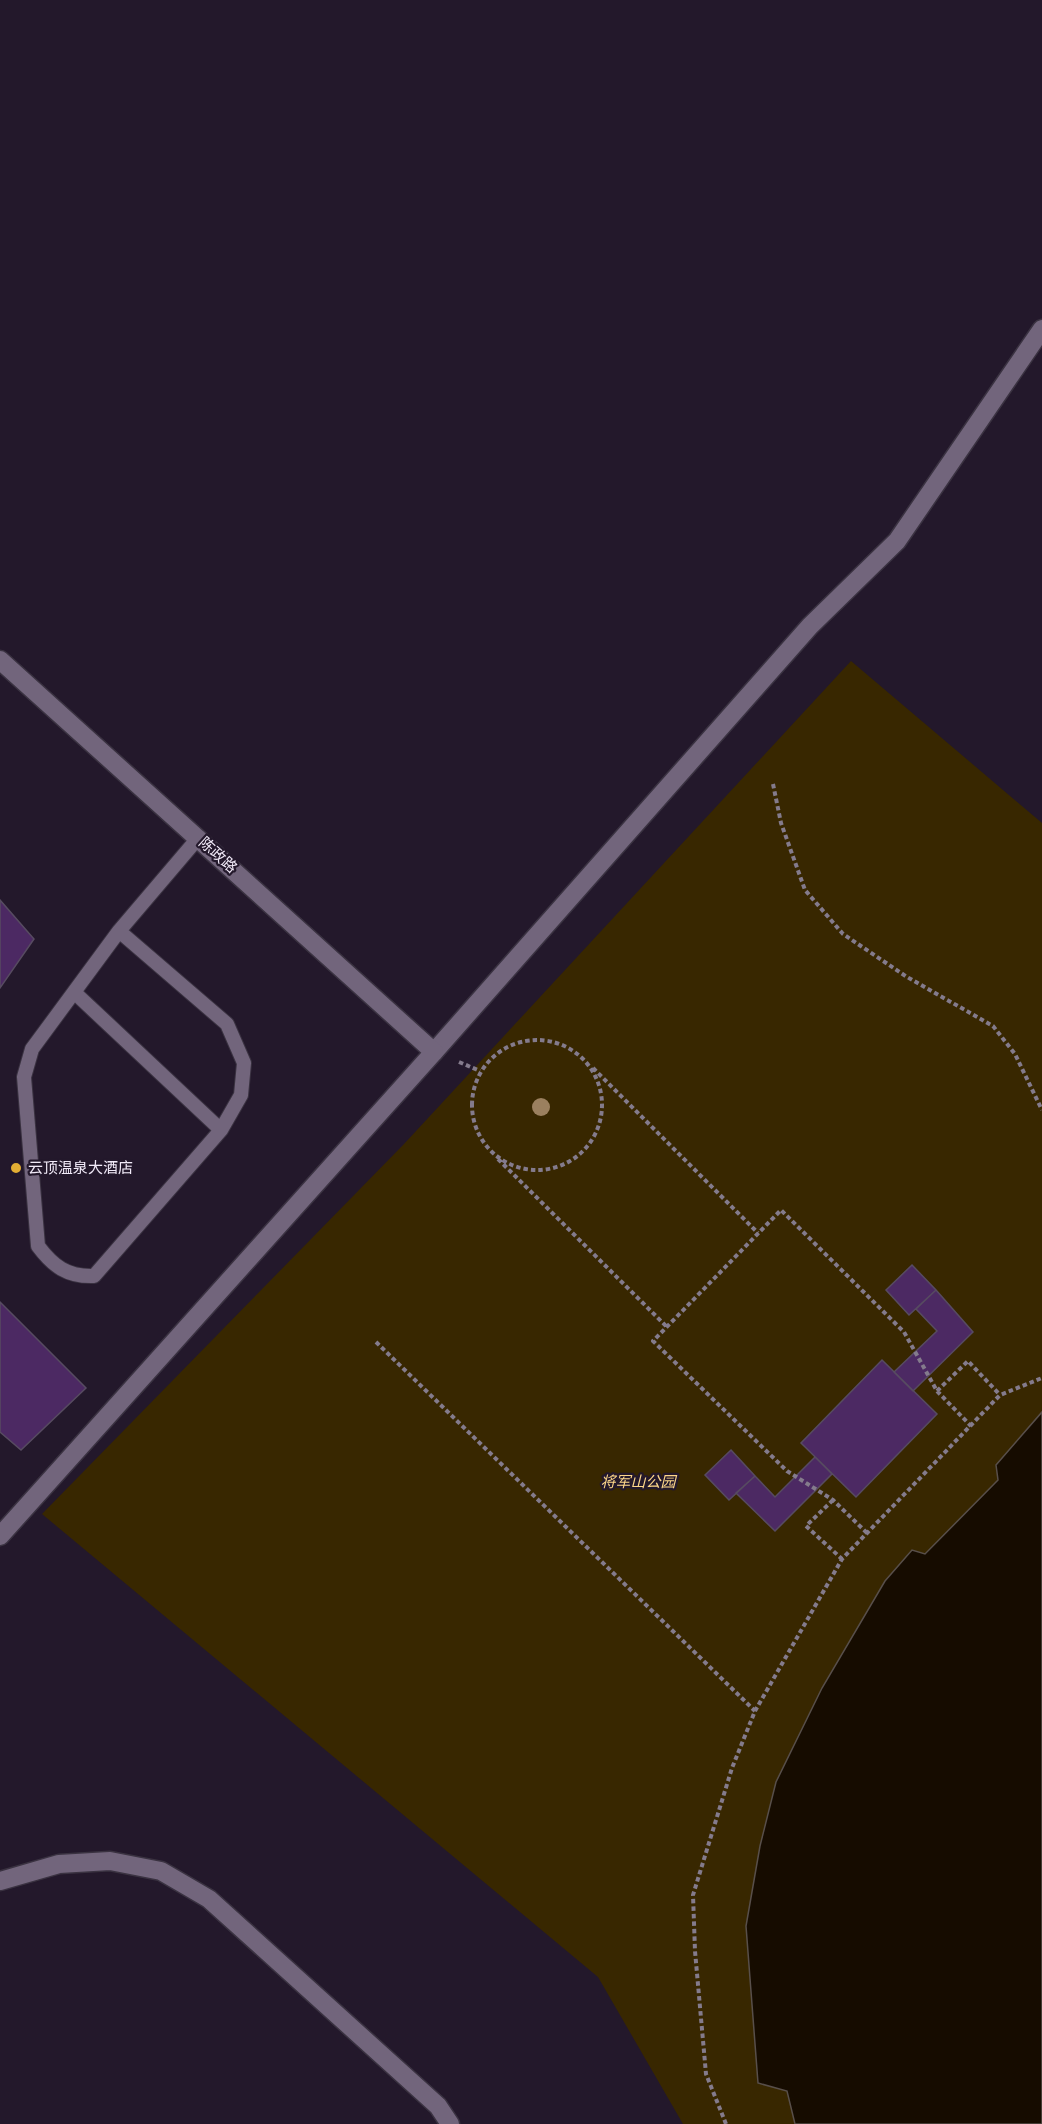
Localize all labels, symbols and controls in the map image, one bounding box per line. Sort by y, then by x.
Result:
street label: 陈政路 [195,833,241,877]
place label: 云顶温泉大酒店 [28,1159,133,1177]
marker: 云顶温泉大酒店 [9,1161,23,1175]
park label: 将军山公园 [600,1473,677,1491]

